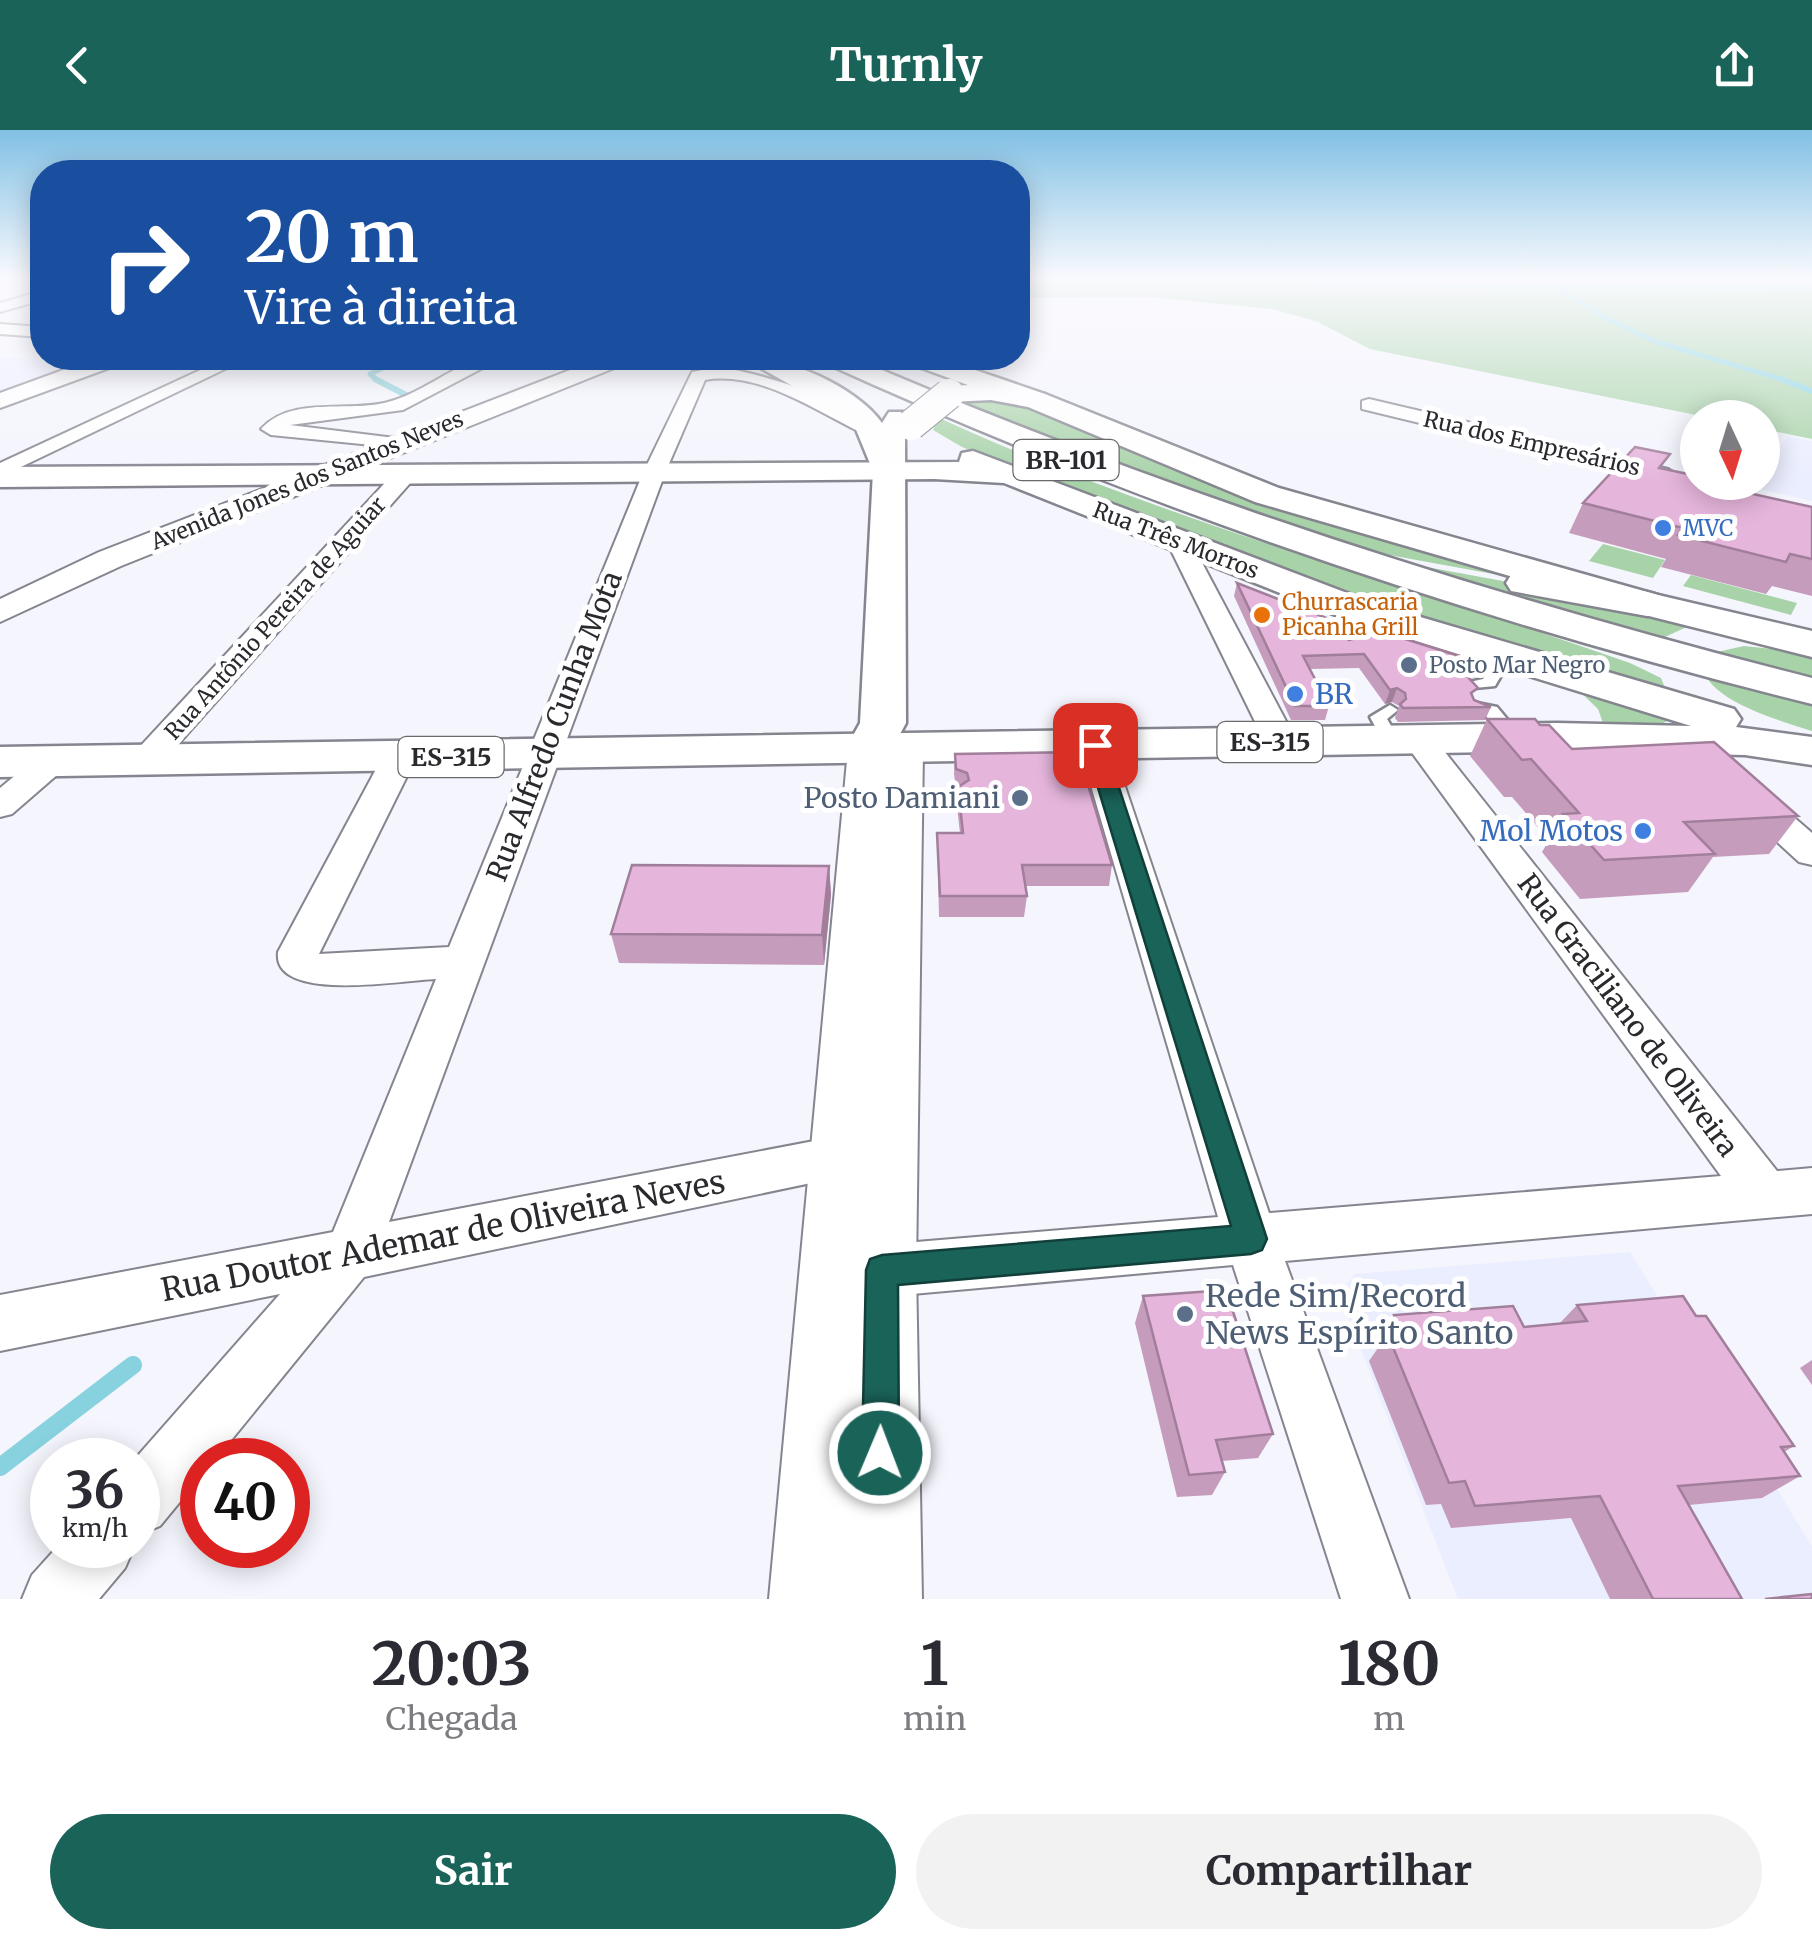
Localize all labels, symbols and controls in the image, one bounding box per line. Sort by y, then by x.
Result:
text: Turnly [829,37,983,93]
icon: back [50,38,105,93]
icon: share [1707,38,1762,93]
text: 20 m [245,193,419,281]
icon: right [80,200,210,330]
text: Vire à direita [245,280,518,336]
north arrow [1680,400,1780,500]
map controls [1680,400,1780,500]
street label: Avenida Jones dos Santos Neves [146,404,467,556]
street label: Rua dos Empresários [1421,404,1643,482]
road number: BR-101 [1014,440,1118,480]
street label: Rua Antônio Pereira de Aguiar [158,491,392,745]
street label: Rua Três Morros [1089,496,1263,584]
place label: MVC [1683,514,1733,542]
marker: MVC [1652,517,1674,539]
street label: Rua Alfredo Cunha Mota [478,566,630,886]
place label: Churrascaria Picanha Grill [1282,588,1418,641]
marker: Churrascaria Picanha Grill [1251,604,1273,626]
place label: Posto Mar Negro [1429,651,1605,679]
marker: Posto Mar Negro [1398,654,1420,676]
place label: BR [1315,676,1353,712]
marker: BR [1284,683,1306,705]
pin [1053,703,1138,788]
icon: arrive [1068,718,1123,773]
road number: ES-315 [1218,722,1322,762]
road number: ES-315 [398,737,504,777]
place label: Posto Damiani [804,780,1000,816]
marker: Posto Damiani [1009,787,1031,809]
place label: Mol Motos [1480,813,1623,849]
marker: Mol Motos [1632,820,1654,842]
street label: Rua Graciliano de Oliveira [1510,866,1746,1164]
street label: Rua Doutor Ademar de Oliveira Neves [158,1162,728,1310]
place label: Rede Sim/Record News Espírito Santo [1205,1276,1514,1353]
marker: Rede Sim/Record News Espírito Santo [1174,1303,1196,1325]
position arrow [828,1401,932,1505]
speed limit sign: 40 [180,1438,310,1568]
text: 36 [66,1459,124,1522]
text: km/h [62,1512,128,1544]
text: 20:03 [372,1626,532,1701]
text: 1 [921,1626,949,1701]
text: 180 [1338,1626,1440,1701]
text: Chegada [385,1699,518,1739]
text: min [903,1699,966,1739]
text: m [1373,1699,1405,1739]
button: Sair [50,1814,896,1929]
button: Compartilhar [916,1814,1762,1929]

